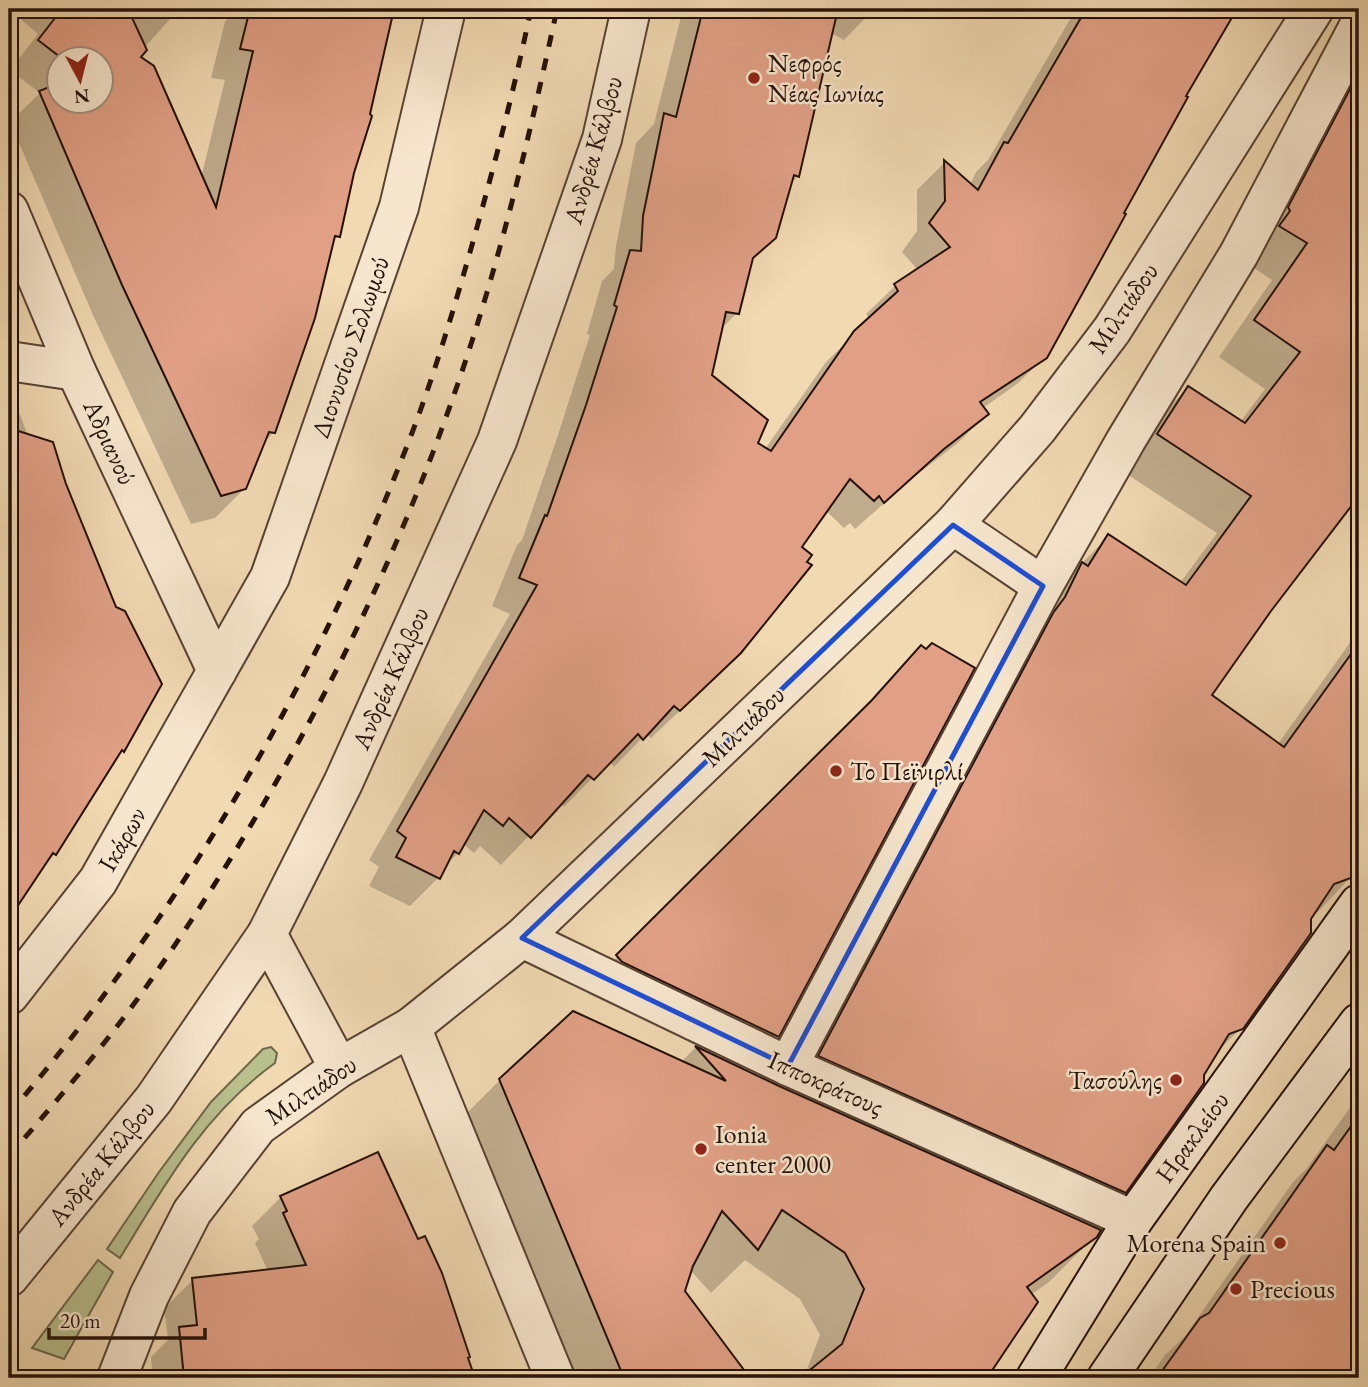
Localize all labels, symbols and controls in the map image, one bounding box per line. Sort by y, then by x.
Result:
north arrow [46,46,116,116]
place label: Νεφρός Νέας Ιωνίας [768,46,884,110]
marker: Νεφρός Νέας Ιωνίας [746,70,762,86]
street label: Ανδρέα Κάλβου [555,72,630,229]
text: N [72,83,91,110]
street label: Διονυσίου Σολωμού [303,252,397,442]
street label: Μιλτιάδου [1080,256,1166,360]
street label: Αδριανού [75,393,144,490]
street label: Ανδρέα Κάλβου [343,601,437,756]
street label: Μιλτιάδου [694,678,792,774]
place label: Το Πεϊνιρλί [850,754,963,788]
marker: Το Πεϊνιρλί [828,763,844,779]
street label: Ικάρων [90,801,154,877]
street label: Ιπποκράτους [763,1043,889,1123]
street label: Μιλτιάδου [259,1047,363,1133]
place label: Τασούλης [1068,1063,1162,1097]
marker: Τασούλης [1168,1072,1184,1088]
street label: Ηρακλείου [1147,1085,1237,1189]
street label: Ανδρέα Κάλβου [39,1093,162,1234]
place label: Ionia center 2000 [715,1117,831,1181]
marker: Ionia center 2000 [693,1141,709,1157]
place label: Morena Spain [1127,1226,1266,1260]
marker: Morena Spain [1272,1235,1288,1251]
place label: Precious [1250,1272,1335,1306]
marker: Precious [1228,1281,1244,1297]
scale bar [49,1296,205,1340]
text: 20 m [60,1307,101,1334]

